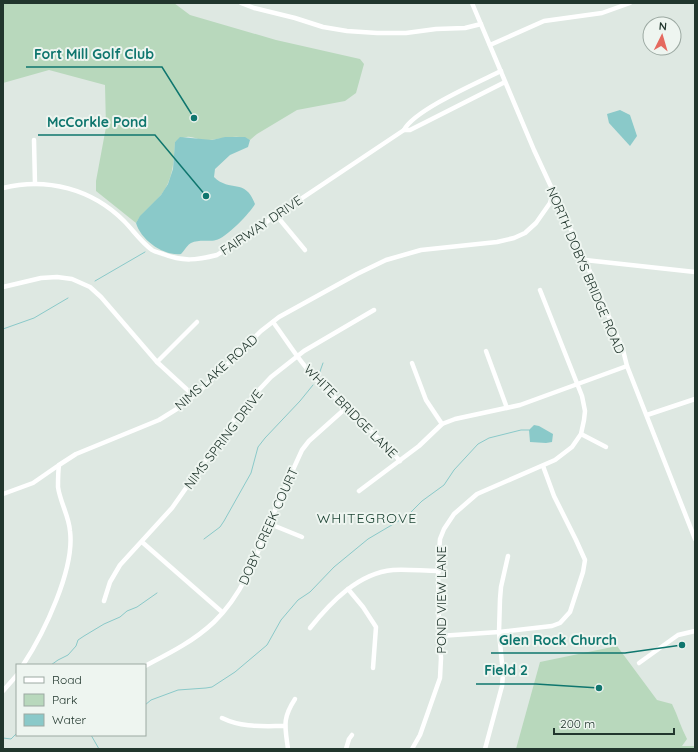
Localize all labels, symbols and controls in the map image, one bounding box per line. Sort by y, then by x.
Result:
north arrow [642,16,682,56]
text: N [658,19,668,33]
callout: Fort Mill Golf Club [26,41,162,67]
text: Fort Mill Golf Club [34,45,154,63]
callout: McCorkle Pond [38,109,155,135]
text: McCorkle Pond [47,113,147,131]
street label: NORTH DOBYS BRIDGE ROAD [543,184,629,356]
street label: FAIRWAY DRIVE [217,192,305,258]
street label: NIMS LAKE ROAD [171,331,261,413]
street label: WHITE BRIDGE LANE [301,361,401,461]
street label: NIMS SPRING DRIVE [180,386,266,492]
street label: DOBY CREEK COURT [235,465,301,587]
district label: WHITEGROVE [317,509,417,527]
street label: POND VIEW LANE [433,546,449,654]
callout: Glen Rock Church [491,627,625,653]
text: Glen Rock Church [499,631,617,649]
callout: Field 2 [476,658,536,684]
text: Field 2 [484,661,528,679]
legend [16,664,146,736]
text: Road [52,672,82,687]
text: Park [52,692,77,707]
scale bar [554,710,674,736]
text: Water [52,712,87,727]
text: 200 m [560,716,595,731]

